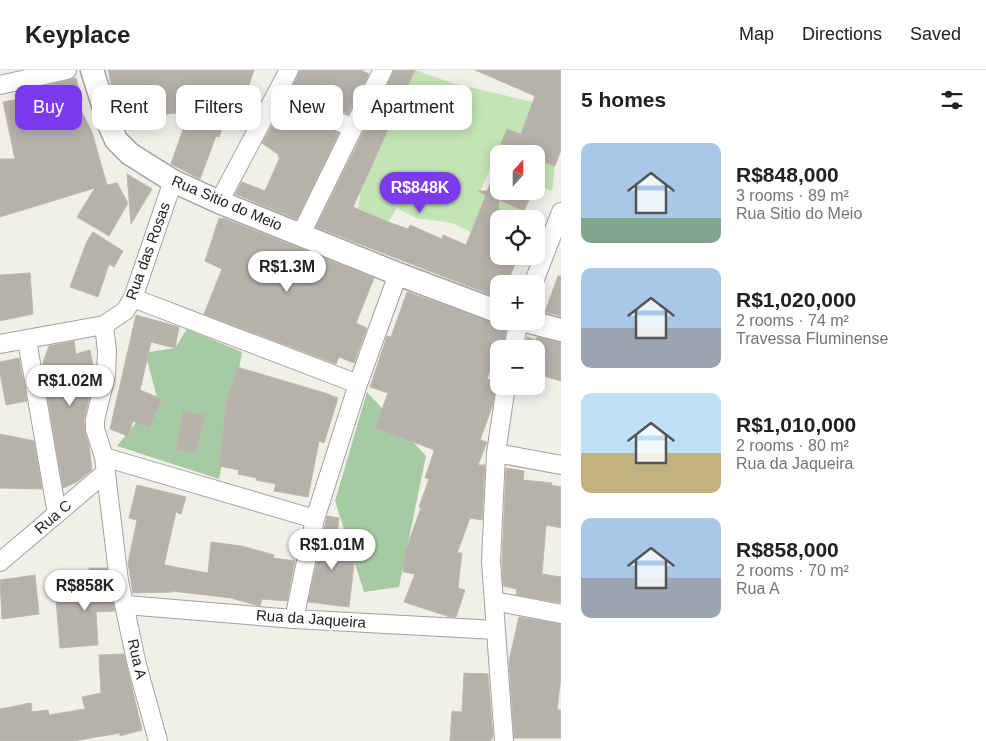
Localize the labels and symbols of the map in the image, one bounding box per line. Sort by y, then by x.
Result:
north arrow [490,145,545,200]
street label: Rua Sitio do Meio [169,172,285,233]
pin: R$848K [379,172,461,214]
street label: Rua das Rosas [122,200,173,302]
pin: R$1.3M [246,250,328,293]
pin: R$1.02M [24,364,116,407]
street label: Rua C [31,496,74,537]
pin: R$1.01M [286,528,378,571]
pin: R$858K [44,570,126,612]
street label: Rua da Jaqueira [256,606,367,631]
street label: Rua A [125,637,150,681]

